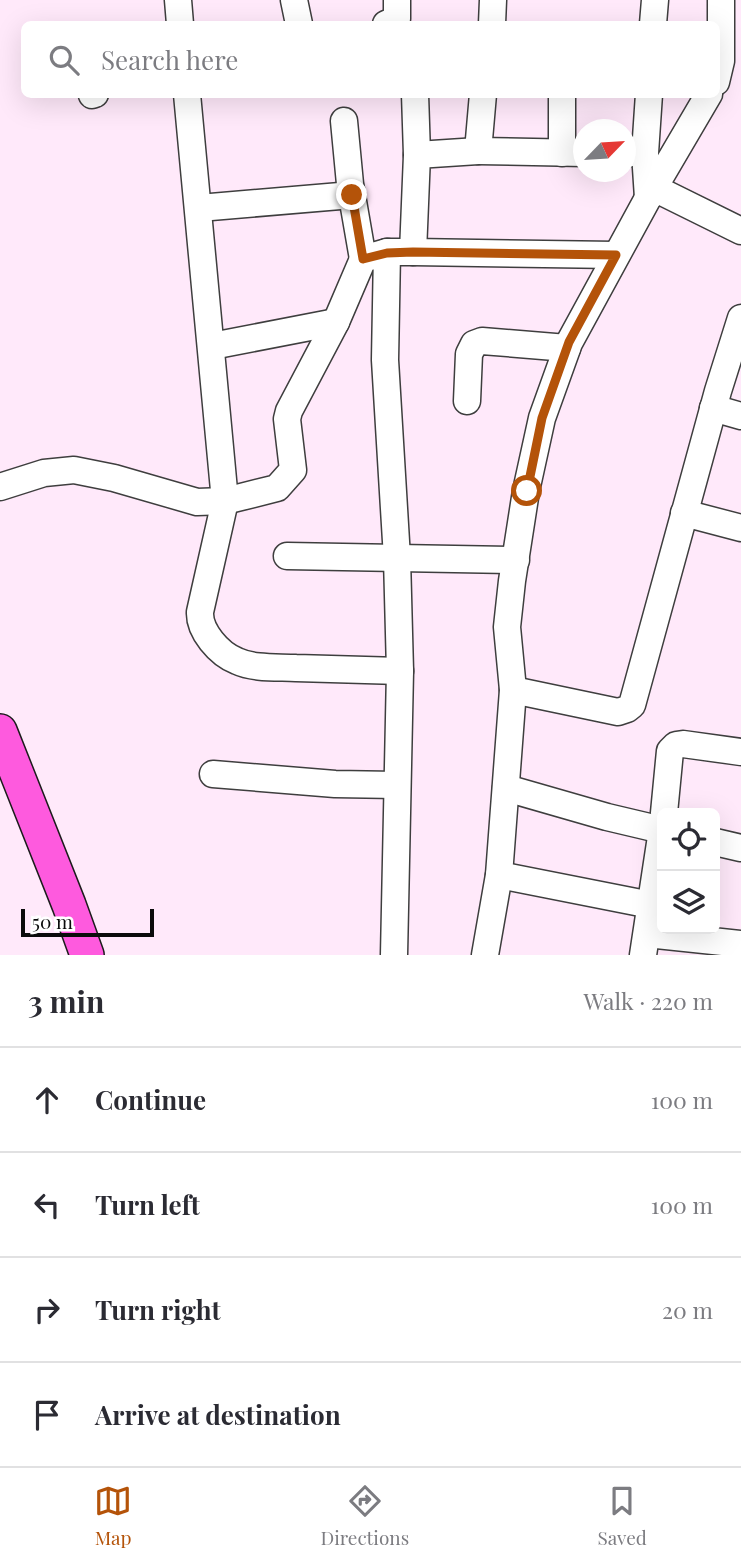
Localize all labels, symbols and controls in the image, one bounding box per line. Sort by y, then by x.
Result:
search box [21,21,720,98]
icon: search [45,41,83,79]
text: Search here [101,42,238,77]
north arrow [573,119,636,182]
route end [336,179,367,210]
route start [511,475,542,506]
map controls [657,808,720,934]
button: locate [657,808,720,871]
button: layers [657,871,720,934]
scale bar [21,906,154,938]
text: 50 m [32,908,73,934]
text: 3 min [28,981,104,1021]
text: Walk · 220 m [583,985,713,1016]
icon: ahead [28,1081,66,1119]
text: Continue [95,1082,206,1117]
text: 100 m [651,1084,713,1115]
icon: left [28,1186,66,1224]
text: Turn left [95,1187,200,1222]
text: 100 m [651,1189,713,1220]
icon: right [28,1291,66,1329]
text: Turn right [95,1292,221,1327]
text: 20 m [662,1294,713,1325]
icon: arrive [28,1396,66,1434]
text: Arrive at destination [95,1397,341,1432]
tab: Map [94,1482,132,1550]
tab: Directions [320,1482,409,1550]
tab: Saved [597,1482,647,1550]

